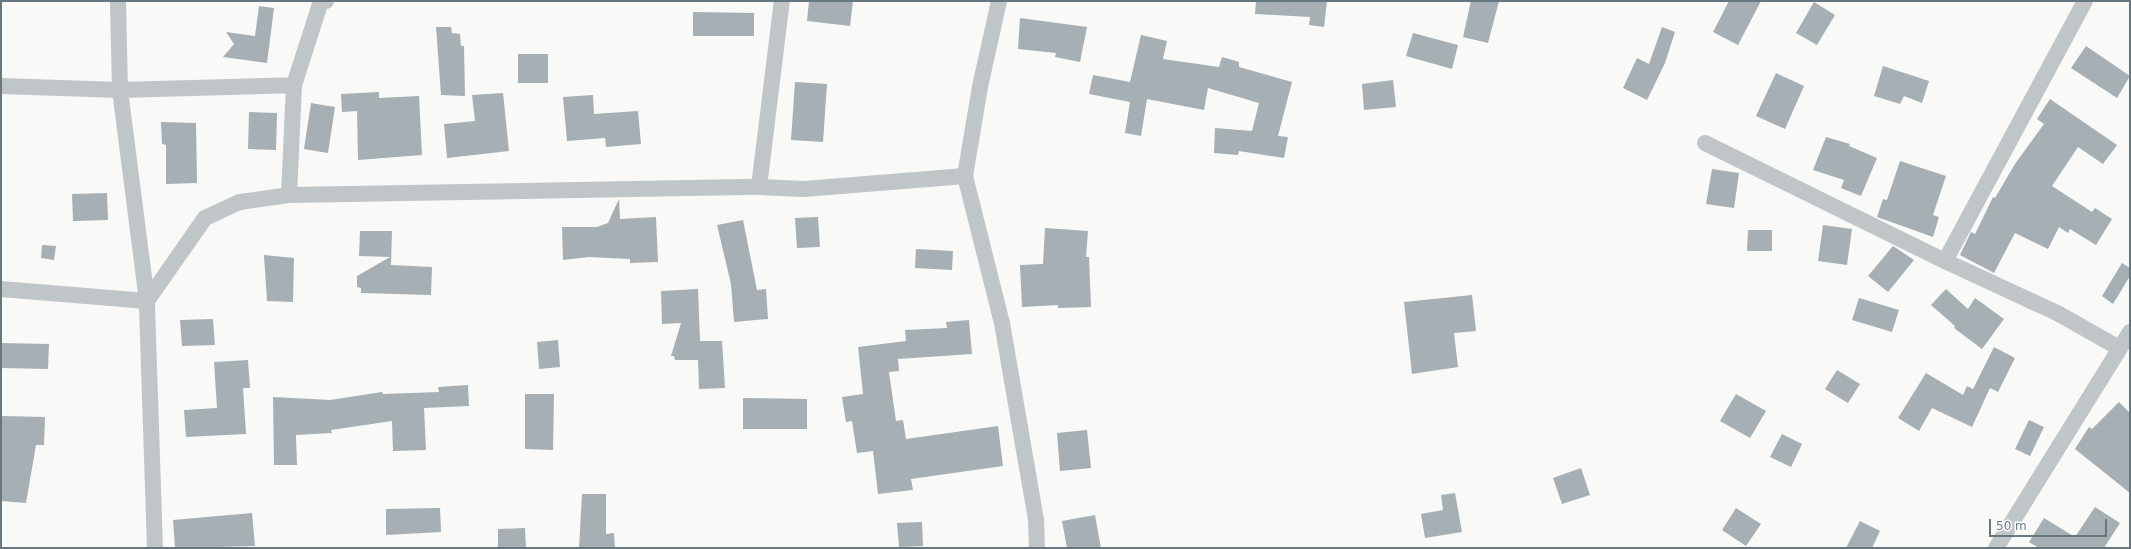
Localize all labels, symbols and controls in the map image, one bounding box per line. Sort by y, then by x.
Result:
scale bar [1991,511,2109,537]
text: 50 m [1996,519,2027,533]

